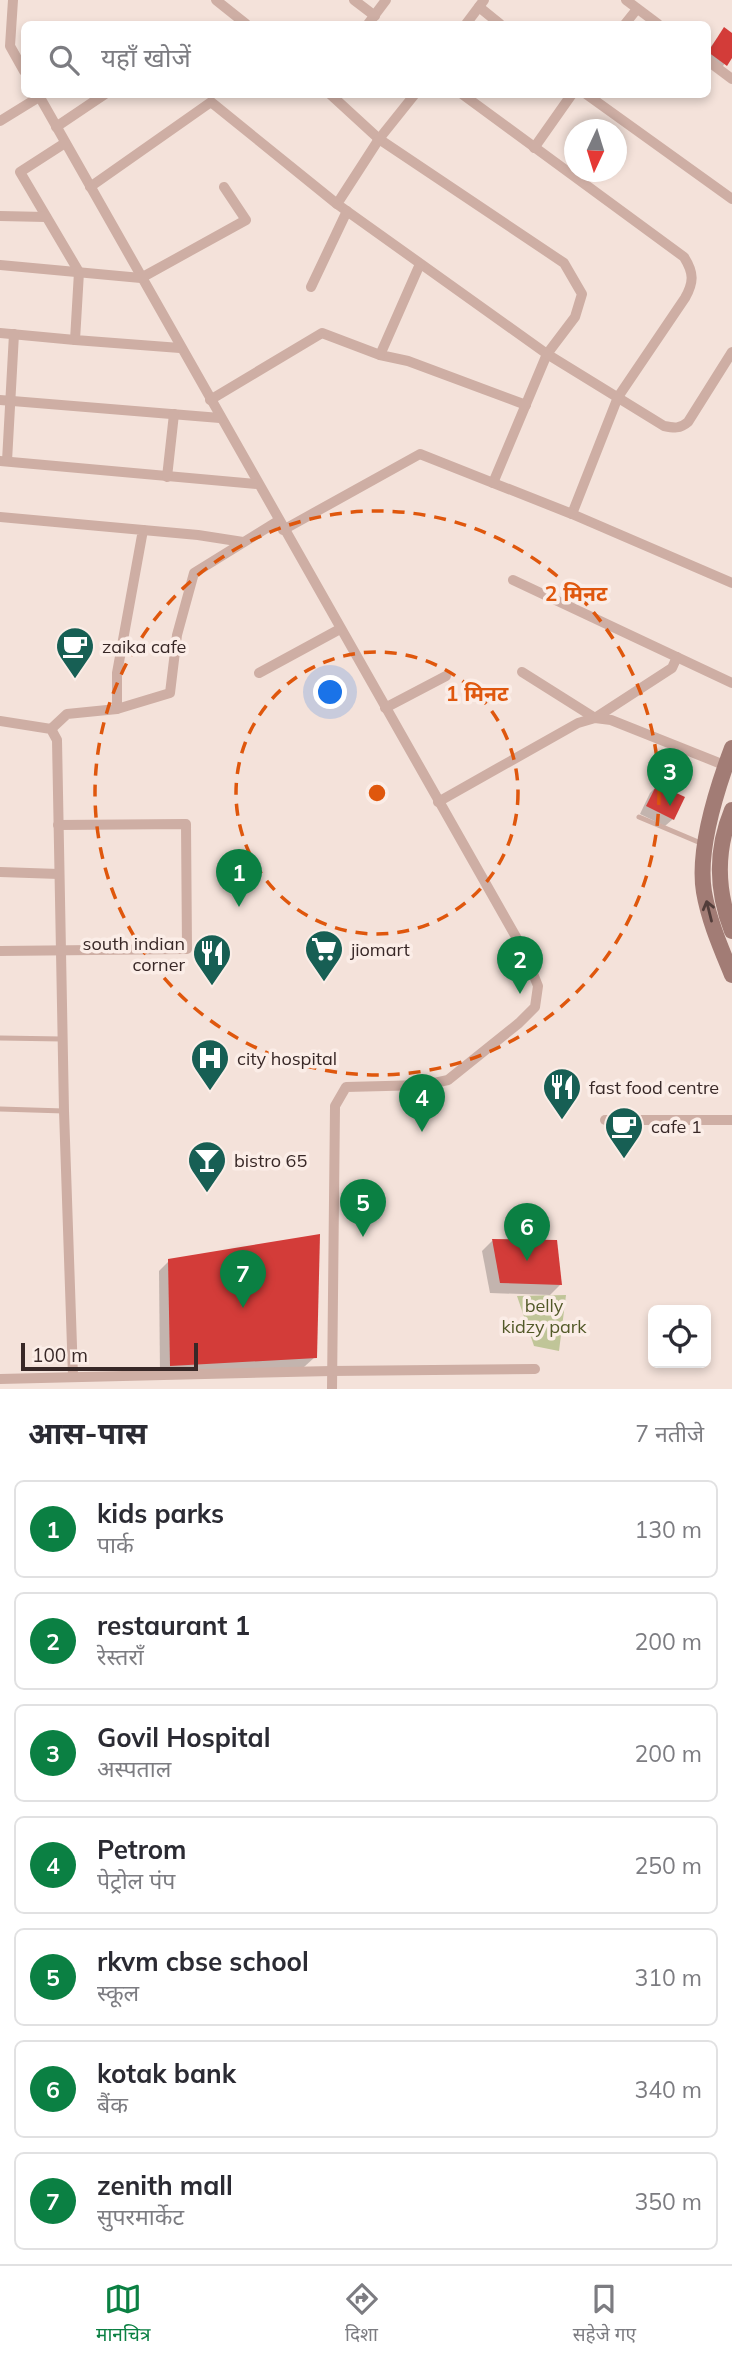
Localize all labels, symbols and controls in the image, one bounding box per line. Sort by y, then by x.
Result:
search box [21,21,711,98]
icon: search [45,41,83,79]
text: यहाँ खोजें [101,41,191,74]
north arrow [564,119,627,182]
text: 2 मिनट [545,580,608,606]
cafe icon: zaika cafe [54,625,96,680]
place label: zaika cafe [102,635,186,658]
your location [313,675,347,709]
text: 1 मिनट [446,680,509,706]
pin: 3 [647,748,693,806]
centre of rings [365,781,389,805]
pin: 1 [216,849,262,907]
one-way arrow [702,900,715,923]
supermarket icon: jiomart [303,928,345,983]
place label: south indian corner [83,932,185,976]
restaurant icon: south indian corner [191,932,233,987]
pin: 2 [497,936,543,994]
place label: jiomart [349,938,410,961]
hospital icon: city hospital [189,1037,231,1092]
place label: city hospital [237,1047,337,1070]
restaurant icon: fast food centre [541,1066,583,1121]
pin: 4 [399,1074,445,1132]
place label: fast food centre [589,1076,719,1099]
cafe icon: cafe 1 [603,1105,645,1160]
place label: cafe 1 [651,1115,702,1138]
bar icon: bistro 65 [186,1139,228,1194]
place label: bistro 65 [234,1149,307,1172]
pin: 5 [340,1179,386,1237]
pin: 6 [504,1203,550,1261]
pin: 7 [220,1250,266,1308]
park label: belly kidzy park [501,1294,587,1338]
map controls [648,1305,711,1368]
button: locate [648,1305,711,1368]
scale bar [21,1340,198,1372]
text: 100 m [32,1343,88,1367]
text: आस-पास [28,1414,147,1452]
text: 7 नतीजे [635,1419,704,1448]
text: kids parks [97,1497,224,1530]
text: 1 [46,1515,60,1544]
text: 130 m [634,1515,702,1544]
text: पार्क [97,1530,134,1559]
text: restaurant 1 [97,1609,250,1642]
text: 2 [46,1627,60,1656]
text: 200 m [634,1627,702,1656]
text: रेस्तराँ [97,1642,144,1671]
text: Govil Hospital [97,1721,270,1754]
text: 3 [46,1739,60,1768]
text: 200 m [634,1739,702,1768]
text: अस्पताल [97,1754,171,1783]
text: Petrom [97,1833,187,1866]
text: 4 [46,1851,60,1880]
text: 250 m [634,1851,702,1880]
text: पेट्रोल पंप [97,1866,175,1895]
text: rkvm cbse school [97,1945,309,1978]
text: 5 [46,1963,60,1992]
text: 310 m [634,1963,702,1992]
text: स्कूल [97,1978,139,2007]
text: kotak bank [97,2057,236,2090]
text: 6 [46,2075,60,2104]
text: 340 m [634,2075,702,2104]
text: बैंक [97,2090,128,2119]
text: zenith mall [97,2169,233,2202]
text: 7 [46,2187,60,2216]
text: 350 m [634,2187,702,2216]
text: सुपरमार्केट [97,2202,184,2231]
tab: मानचित्र [96,2280,150,2349]
tab: दिशा [343,2280,381,2349]
tab: सहेजे गए [573,2280,636,2349]

